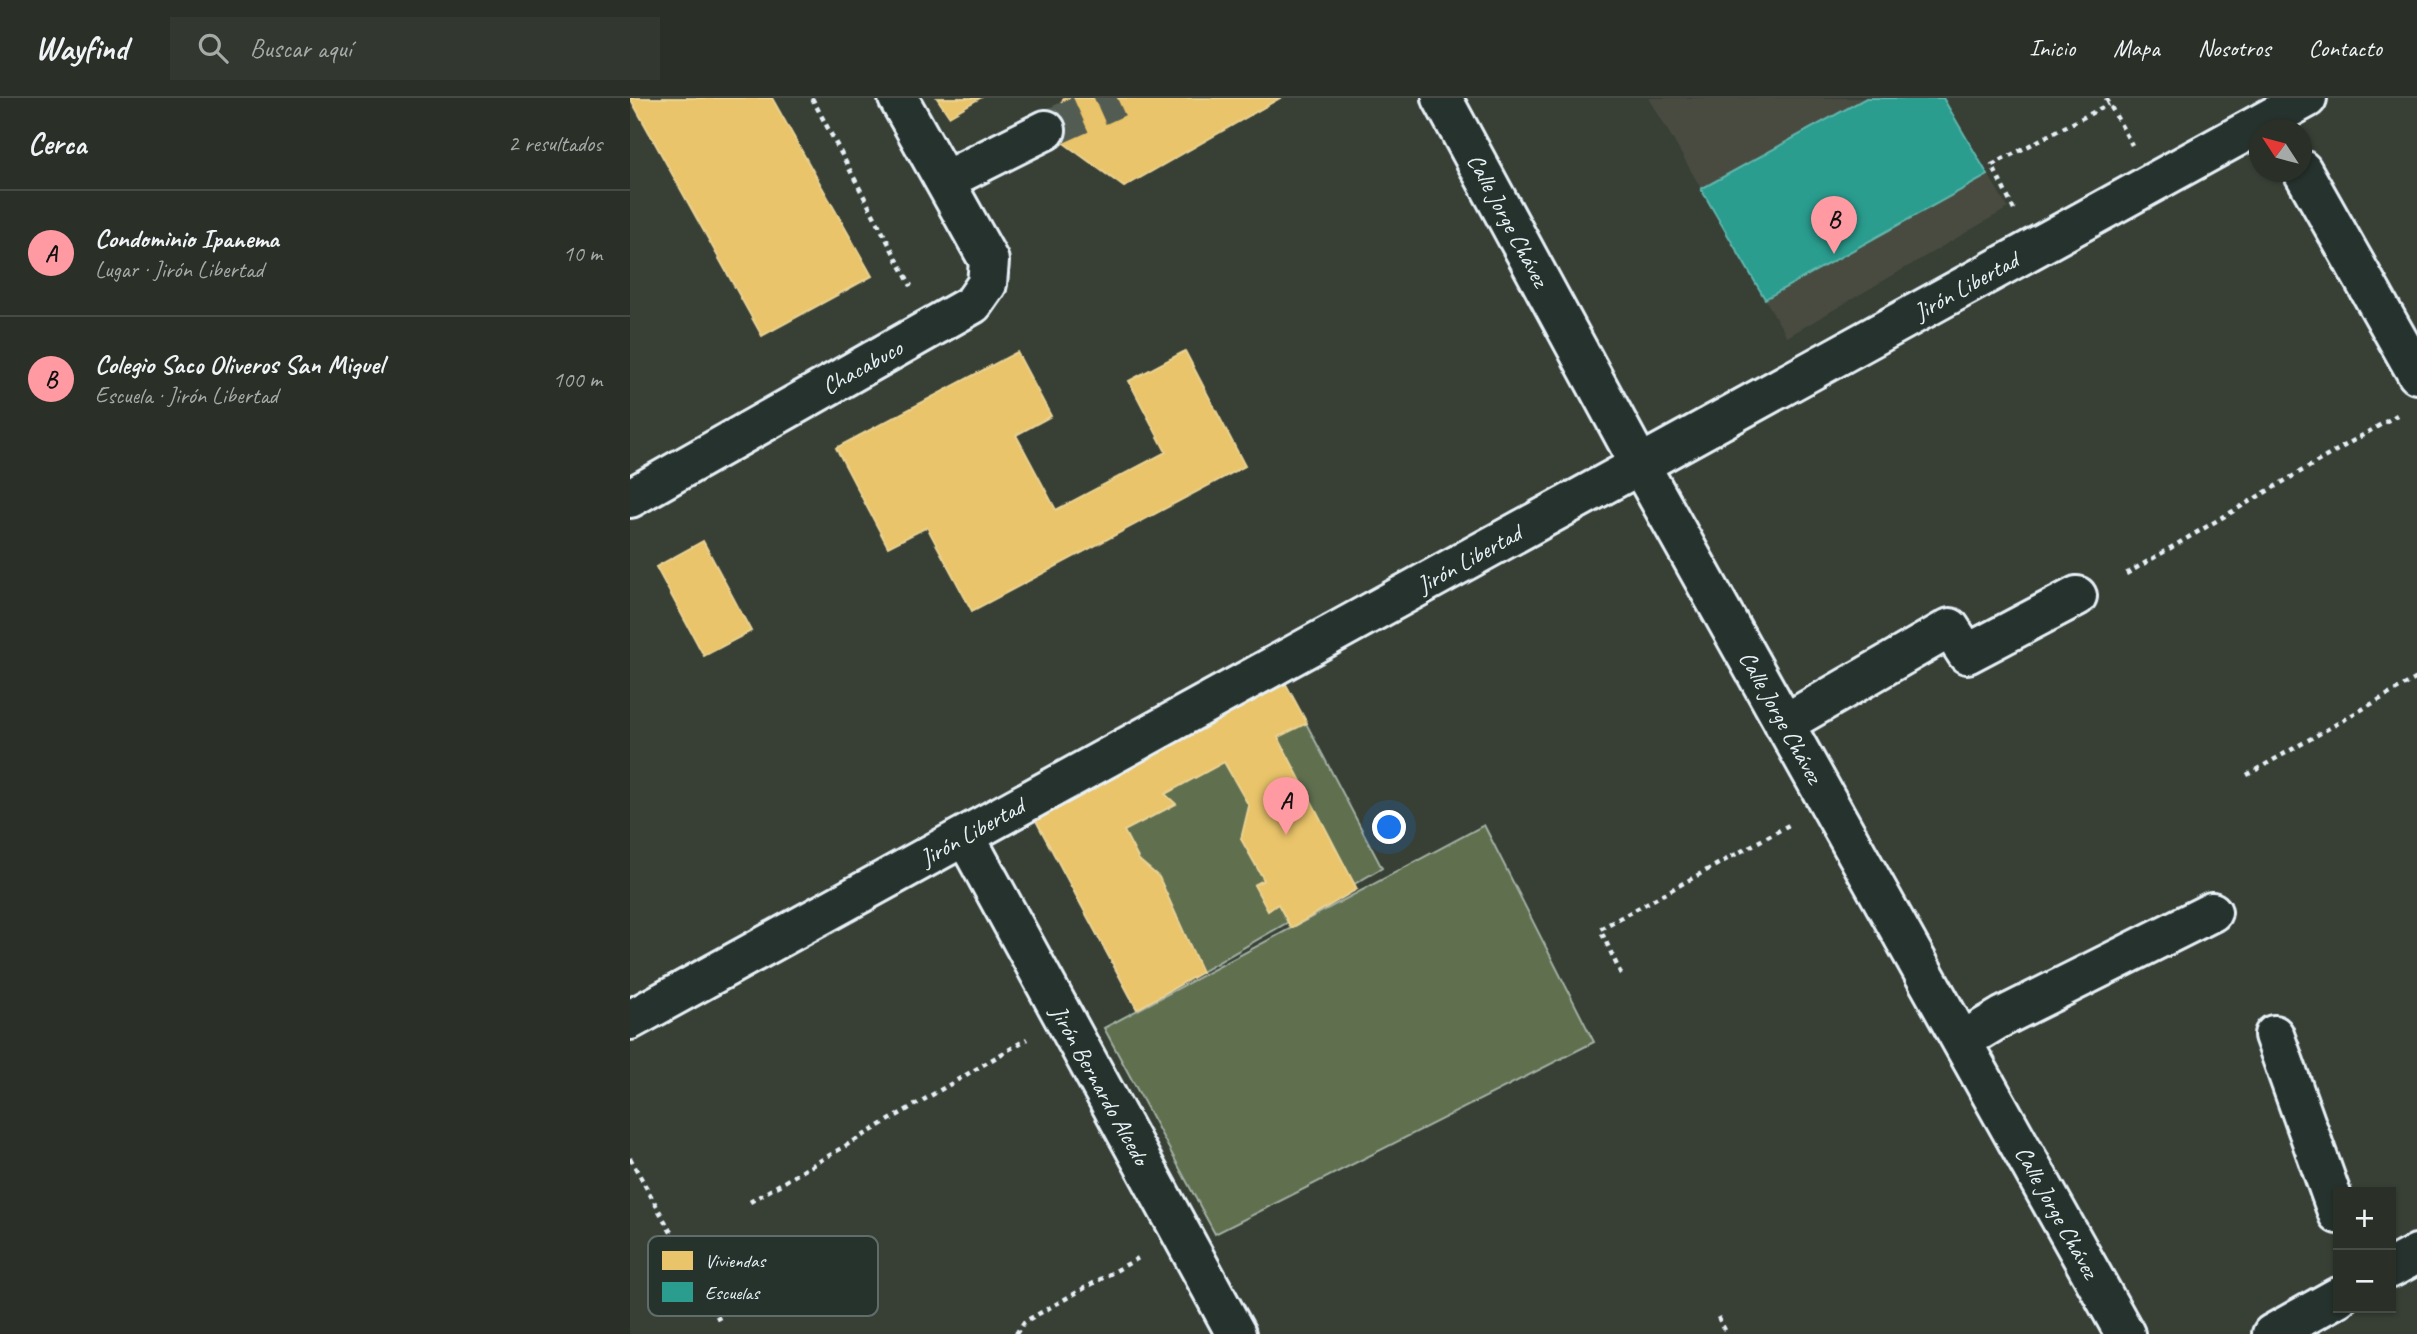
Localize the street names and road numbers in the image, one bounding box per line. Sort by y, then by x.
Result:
street label: Calle Jorge Chávez [1460,148,1557,294]
street label: Jirón Libertad [1908,243,2027,327]
street label: Chacabuco [817,332,909,401]
street label: Jirón Libertad [1411,516,1530,600]
street label: Calle Jorge Chávez [1732,646,1831,790]
street label: Jirón Libertad [914,789,1033,873]
street label: Jirón Bernardo Alcedo [1043,999,1157,1172]
street label: Calle Jorge Chávez [2008,1141,2107,1285]

